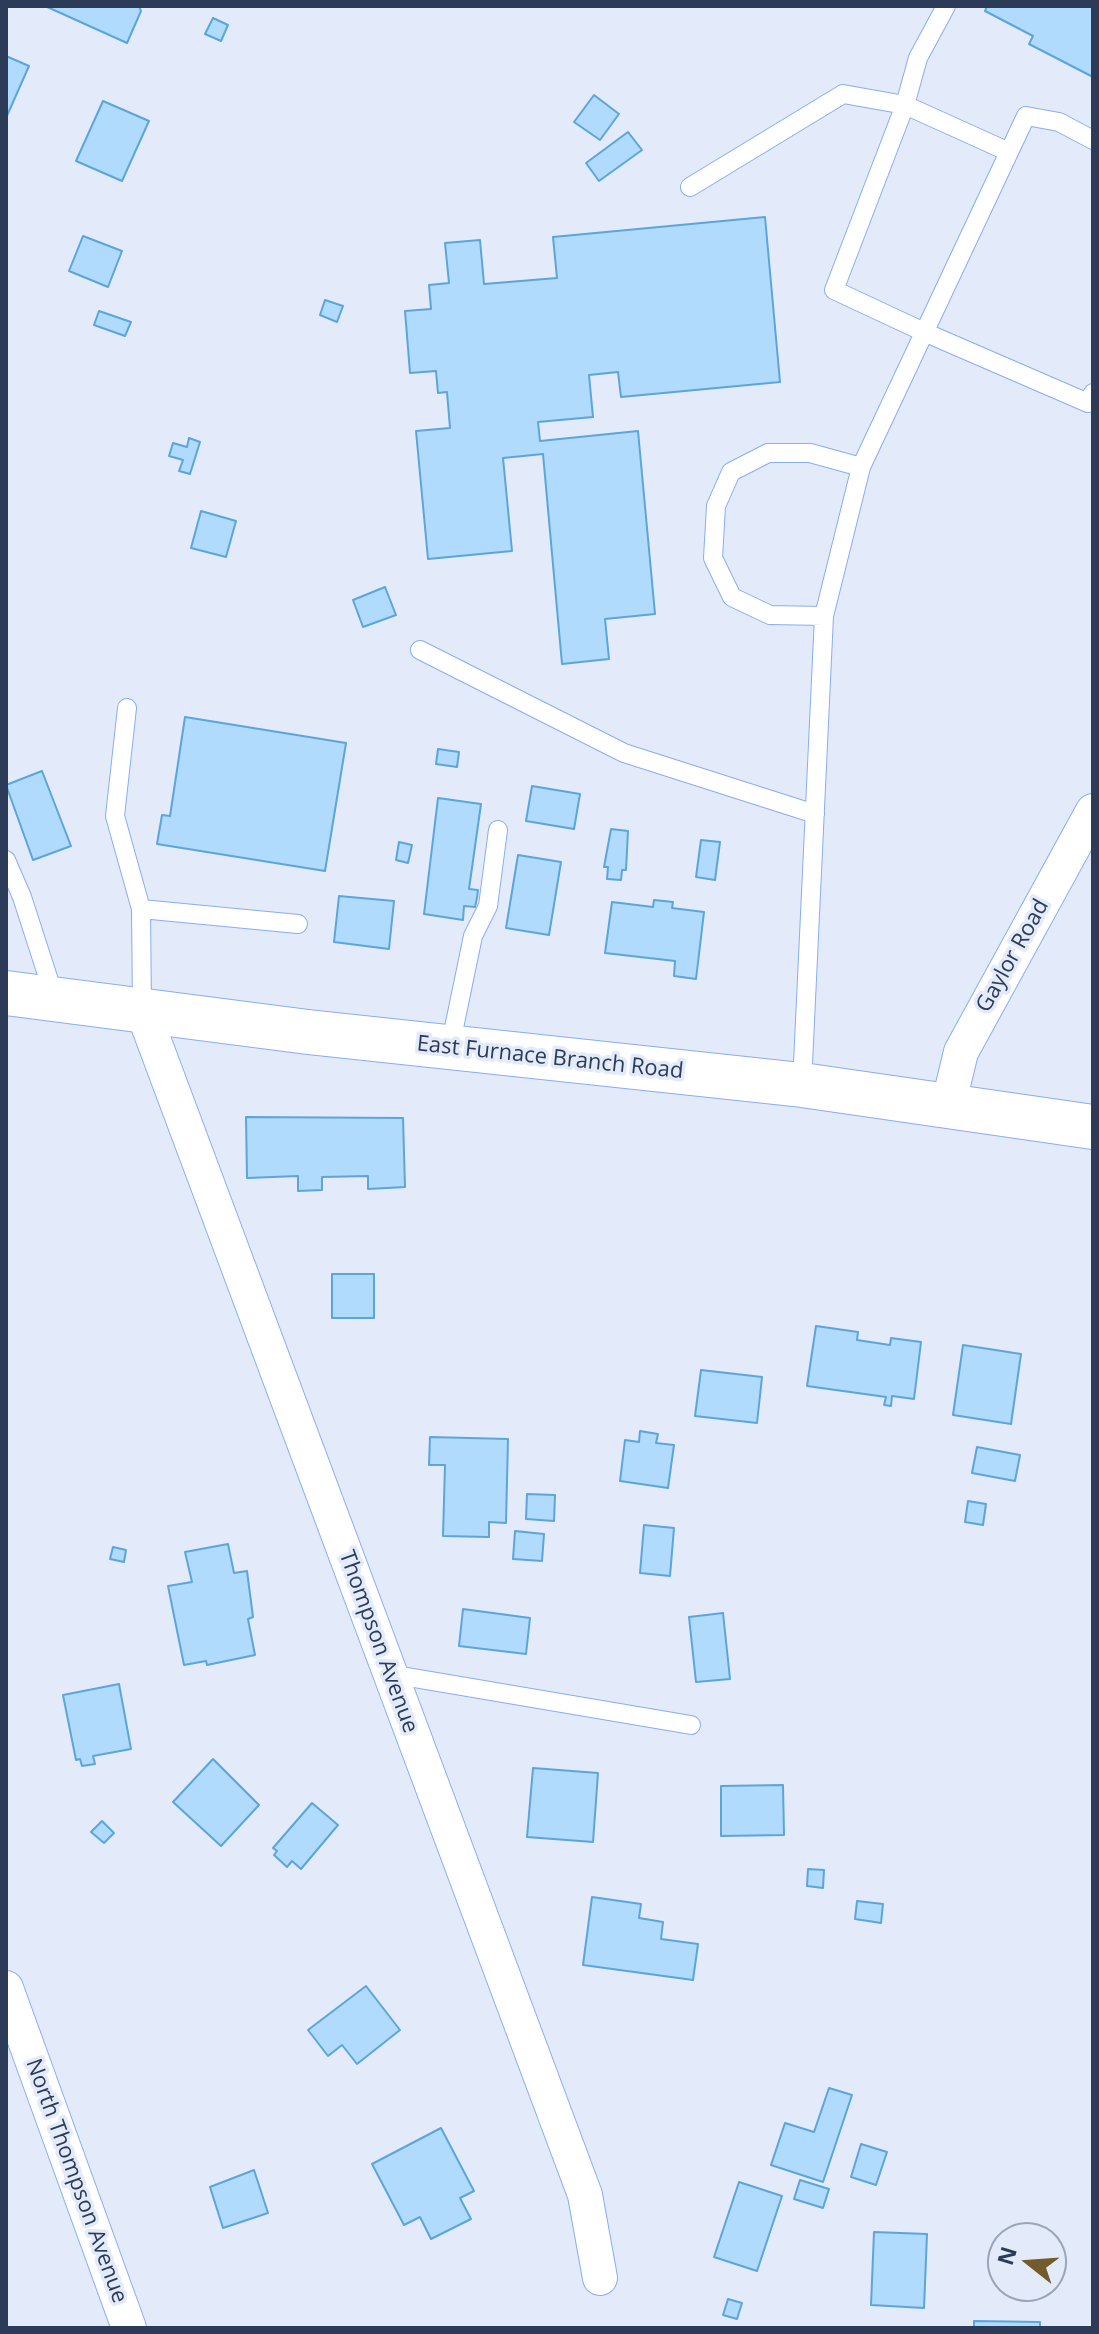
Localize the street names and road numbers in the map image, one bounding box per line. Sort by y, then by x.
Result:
street label: Gaylor Road [971,895,1055,1017]
street label: East Furnace Branch Road [415,1031,685,1085]
street label: Thompson Avenue [333,1547,423,1737]
street label: North Thompson Avenue [19,2055,133,2307]

